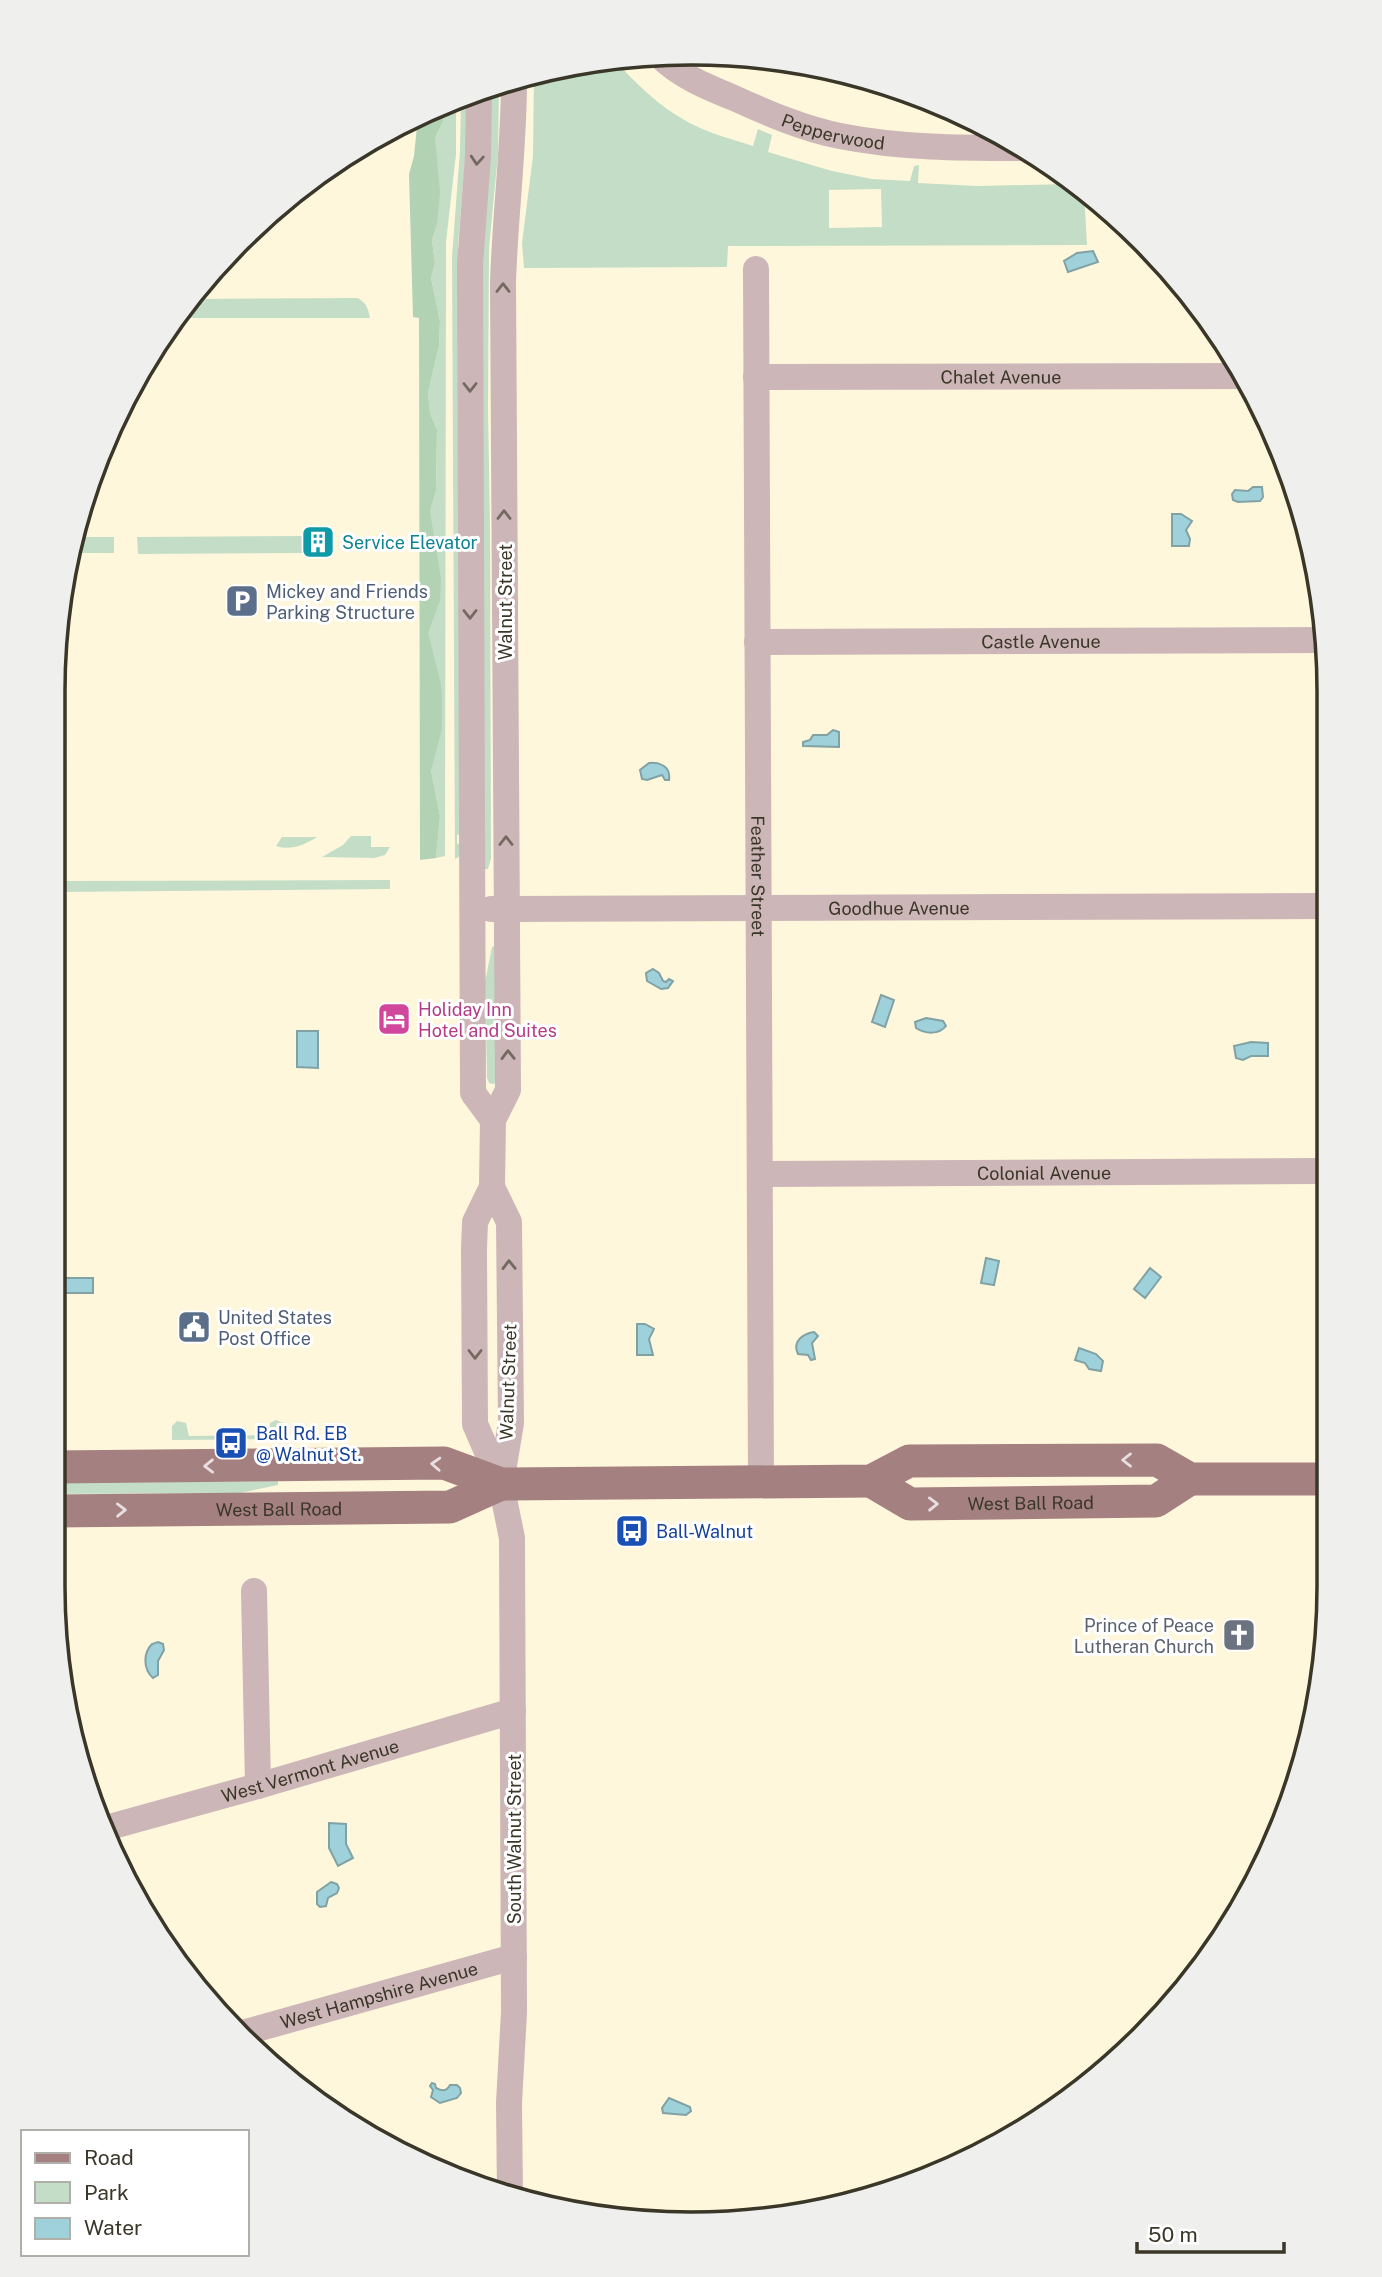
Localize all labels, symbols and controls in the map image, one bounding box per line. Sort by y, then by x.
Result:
street label: Pepperwood [779,109,886,153]
one-way arrow [470,154,485,165]
one-way arrow [495,282,511,292]
street label: Chalet Avenue [941,366,1061,387]
one-way arrow [462,382,478,393]
one-way arrow [496,509,512,520]
building icon: Service Elevator [299,523,337,561]
place label: Service Elevator [342,532,478,553]
street label: Walnut Street [495,544,516,660]
place label: Mickey and Friends Parking Structure [266,581,428,623]
parking icon: Mickey and Friends Parking Structure [223,582,261,620]
one-way arrow [462,610,478,620]
street label: Castle Avenue [981,630,1101,652]
street label: Feather Street [748,815,769,937]
one-way arrow [498,835,514,845]
street label: Goodhue Avenue [828,897,970,918]
place label: Holiday Inn Hotel and Suites [418,999,557,1041]
hotel icon: Holiday Inn Hotel and Suites [375,1000,413,1038]
one-way arrow [500,1050,516,1060]
street label: Colonial Avenue [977,1162,1111,1183]
one-way arrow [501,1259,517,1270]
place label: United States Post Office [218,1307,332,1349]
public building icon: United States Post Office [175,1308,213,1346]
street label: Walnut Street [495,1323,521,1441]
one-way arrow [467,1350,483,1360]
place label: Ball Rd. EB @ Walnut St. [256,1423,361,1465]
bus stop icon: Ball Rd. EB @ Walnut St. [212,1424,250,1462]
one-way arrow [1121,1452,1132,1468]
one-way arrow [431,1457,442,1472]
one-way arrow [203,1458,214,1474]
street label: West Ball Road [967,1491,1094,1514]
one-way arrow [928,1496,938,1512]
street label: West Ball Road [216,1498,342,1520]
one-way arrow [116,1502,127,1518]
bus stop icon: Ball-Walnut [613,1512,651,1550]
place label: Ball-Walnut [656,1521,753,1542]
place label: Prince of Peace Lutheran Church [1074,1615,1214,1657]
church icon: Prince of Peace Lutheran Church [1220,1616,1258,1654]
street label: West Vermont Avenue [219,1735,401,1806]
street label: South Walnut Street [504,1754,525,1924]
street label: West Hampshire Avenue [278,1957,480,2032]
legend [21,2130,248,2256]
text: Road [84,2145,134,2170]
text: Park [84,2180,129,2205]
scale bar [1137,2210,1284,2254]
text: Water [84,2215,142,2240]
text: 50 m [1148,2222,1198,2247]

